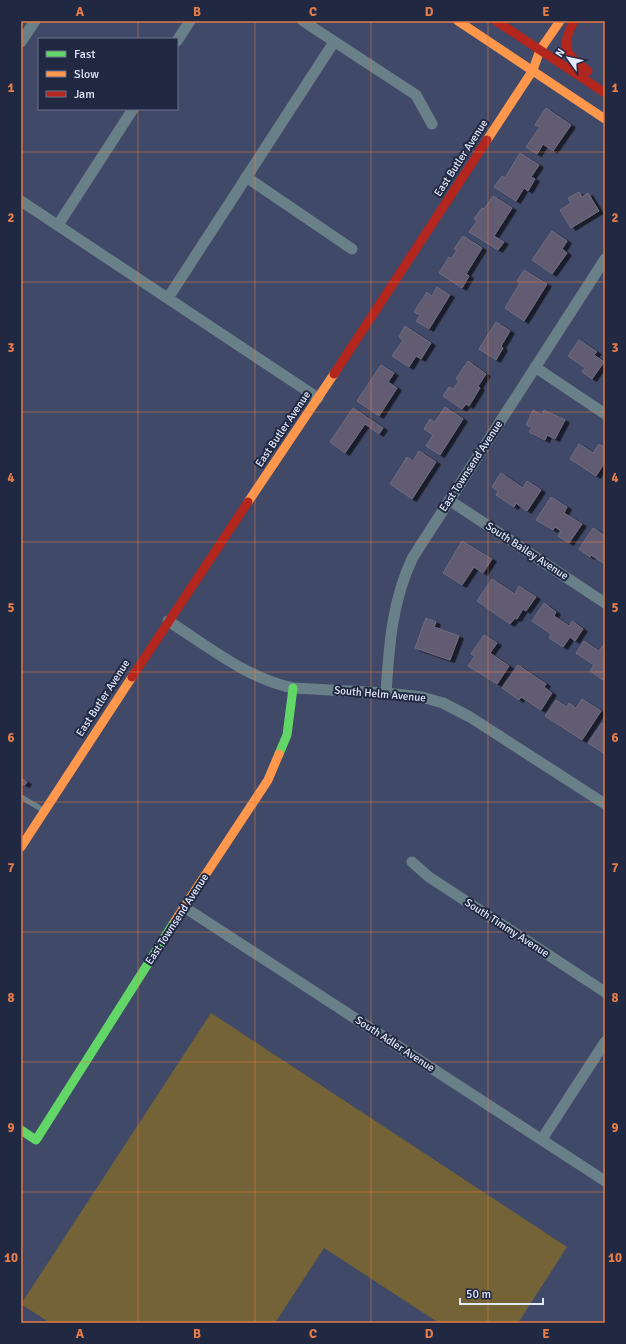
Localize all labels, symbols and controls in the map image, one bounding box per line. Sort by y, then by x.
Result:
text: A [76,4,85,20]
text: B [193,4,201,20]
text: C [309,4,317,20]
text: D [425,4,434,20]
text: E [542,4,550,20]
legend [38,38,178,110]
north arrow [548,38,588,78]
text: N [552,46,568,60]
text: Fast [74,47,95,62]
text: Slow [74,67,99,82]
text: 1 [7,80,15,96]
text: 1 [611,80,619,96]
text: Jam [74,87,95,102]
street label: East Butler Avenue [431,117,491,199]
text: 2 [7,210,15,226]
text: 2 [611,210,619,226]
text: 3 [7,340,15,356]
text: 3 [611,340,619,356]
street label: East Butler Avenue [253,389,313,469]
street label: East Townsend Avenue [437,418,505,514]
text: 4 [7,470,15,486]
text: 4 [611,470,619,486]
street label: South Bailey Avenue [483,519,571,583]
text: 5 [7,600,15,616]
text: 5 [611,600,619,616]
street label: East Butler Avenue [73,657,133,739]
street label: South Helm Avenue [334,684,426,704]
text: 6 [7,730,15,746]
text: 6 [611,730,619,746]
text: 7 [7,860,15,876]
text: 7 [611,860,619,876]
street label: East Townsend Avenue [143,871,211,967]
street label: South Timmy Avenue [462,896,552,960]
text: 8 [7,990,15,1006]
text: 8 [611,990,619,1006]
street label: South Adler Avenue [353,1013,437,1075]
text: 9 [7,1120,15,1136]
text: 9 [611,1120,619,1136]
text: 10 [4,1250,18,1266]
text: 10 [608,1250,622,1266]
scale bar [460,1280,543,1306]
text: 50 m [466,1287,491,1302]
text: A [76,1326,85,1342]
text: B [193,1326,201,1342]
text: C [309,1326,317,1342]
text: D [425,1326,434,1342]
text: E [542,1326,550,1342]

